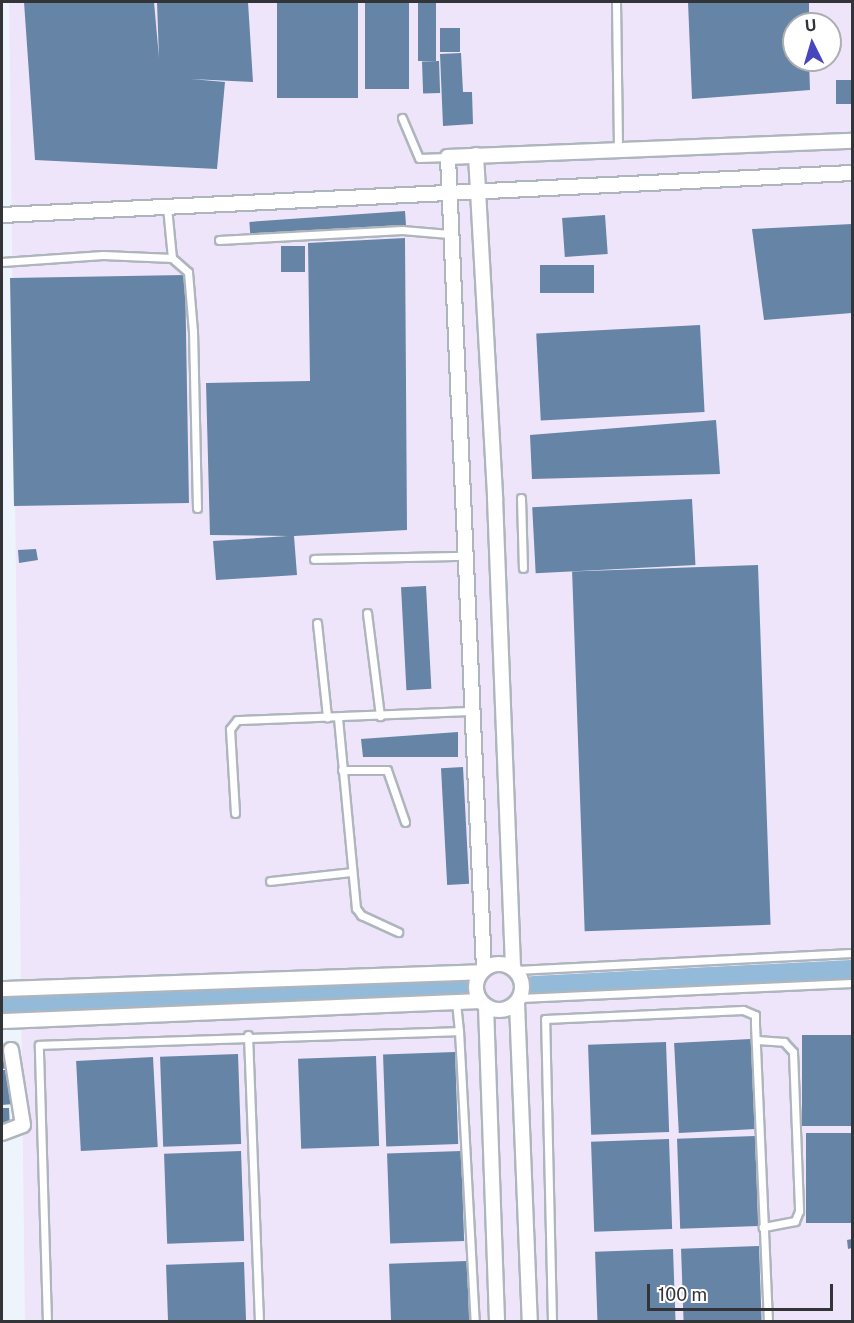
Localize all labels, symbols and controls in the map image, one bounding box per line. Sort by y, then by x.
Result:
north arrow [782,12,842,72]
text: U [804,16,817,36]
scale bar [650,1272,836,1310]
text: 100 m [658,1284,707,1305]

